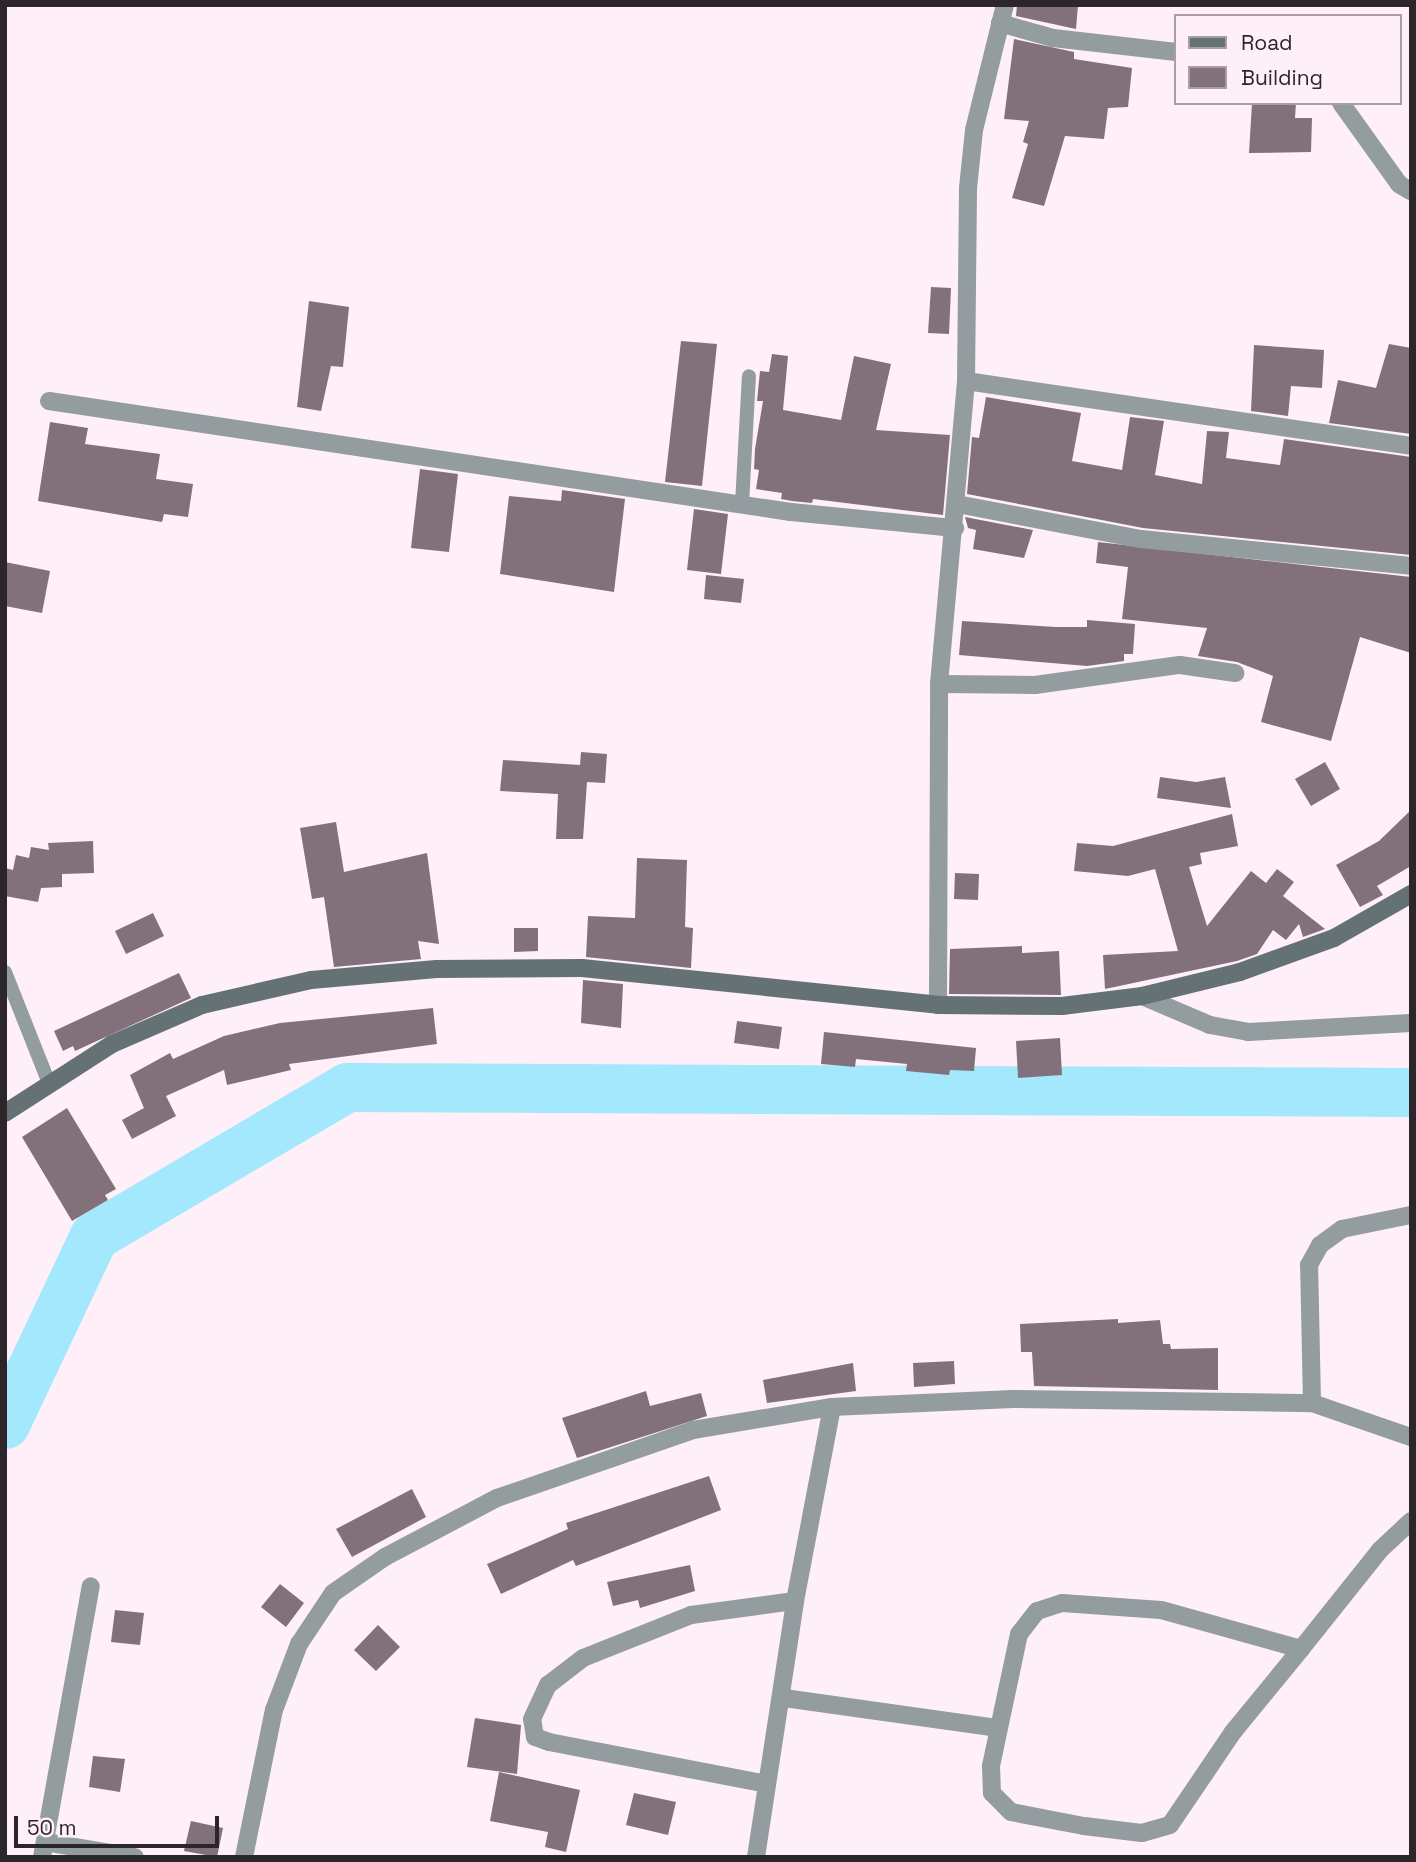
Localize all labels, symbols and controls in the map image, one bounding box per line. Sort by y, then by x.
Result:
legend [1174,14,1402,105]
text: Road [1241,29,1293,56]
text: Building [1241,64,1323,91]
scale bar [18,1802,222,1846]
text: 50 m [27,1814,77,1841]

